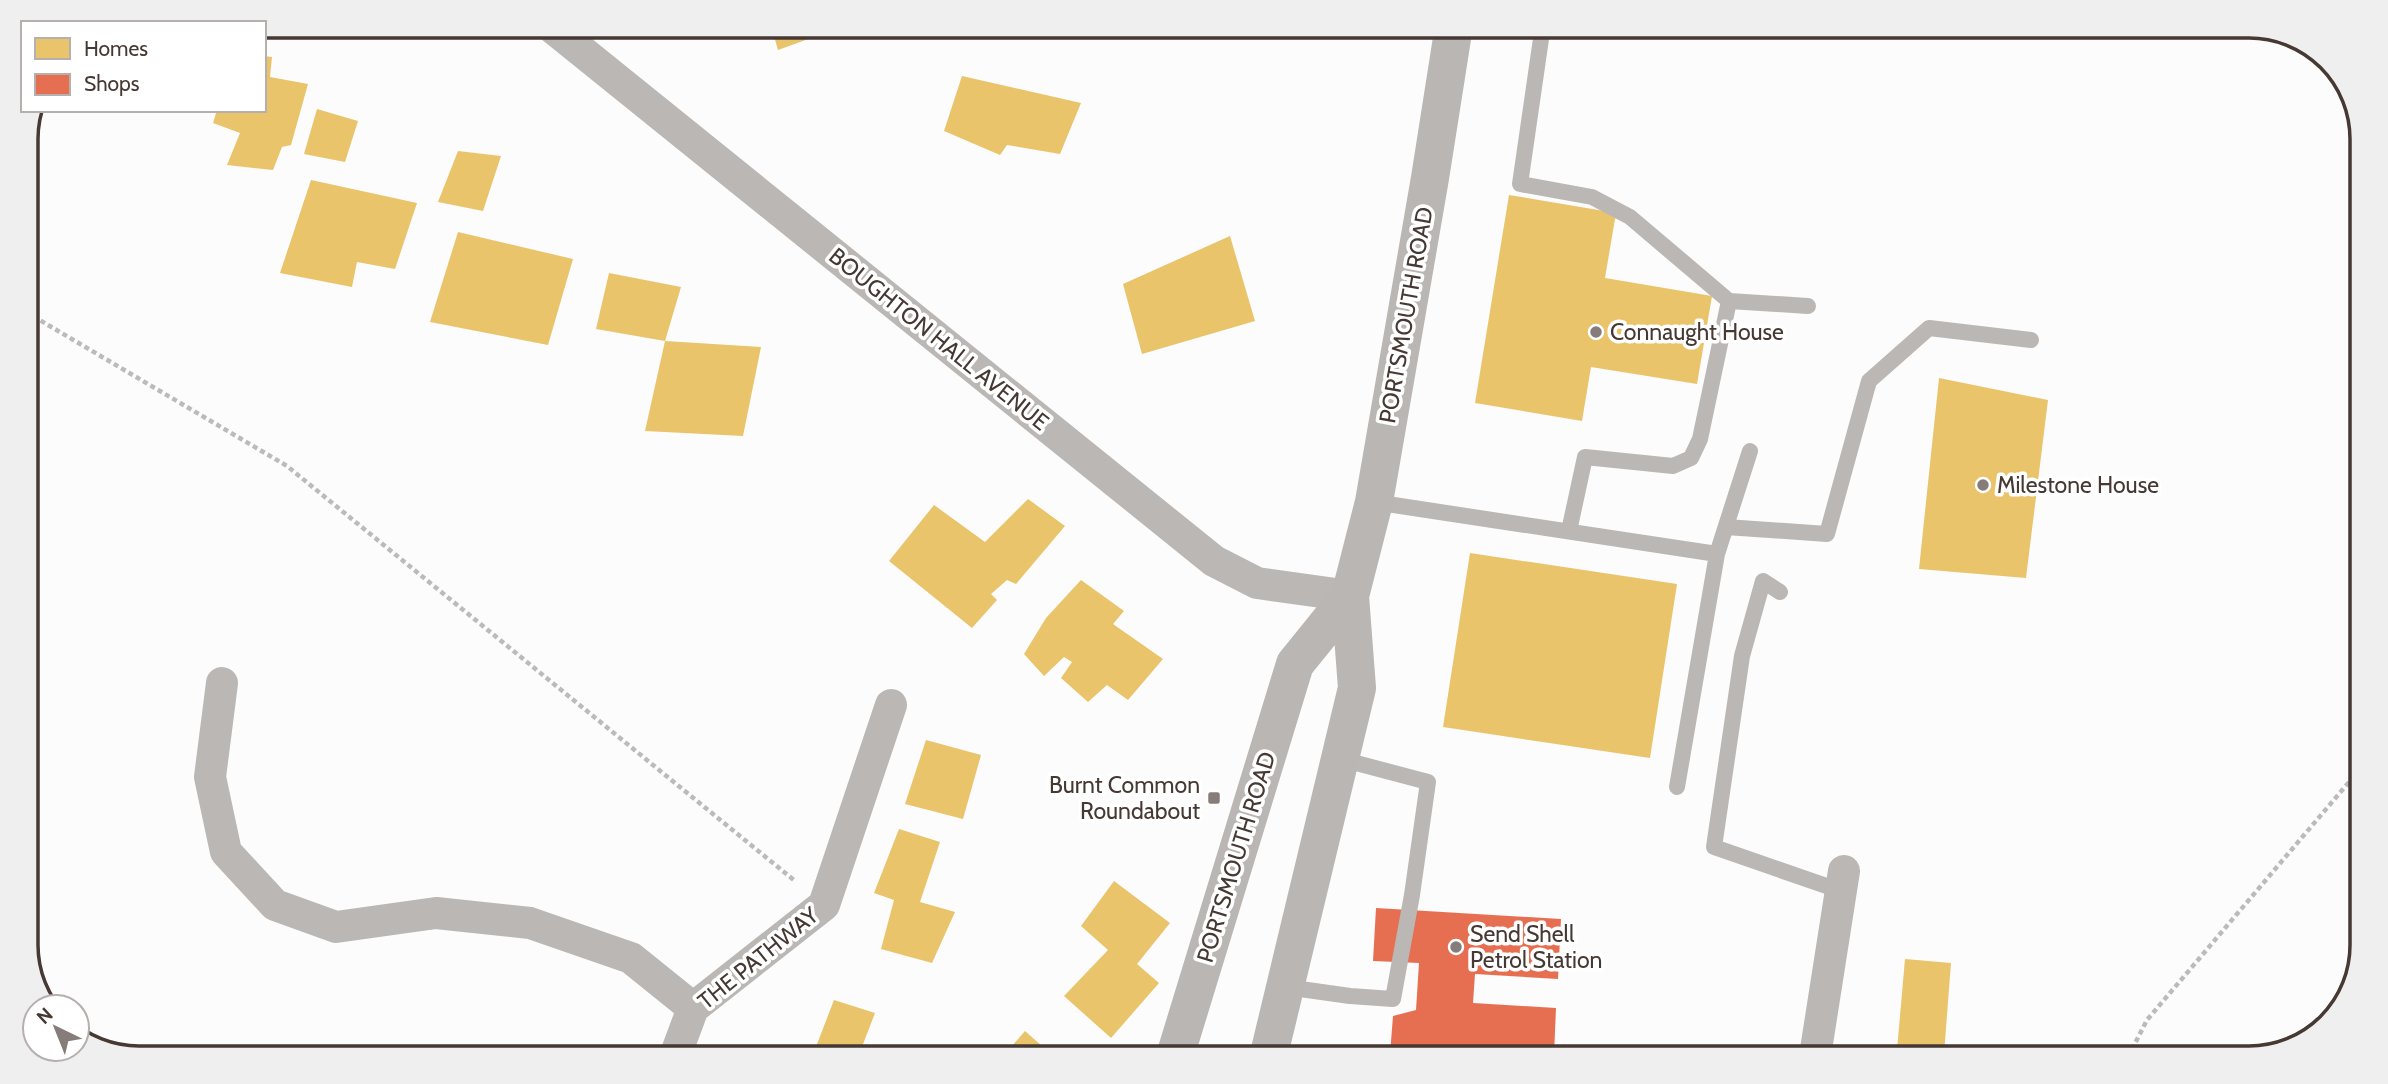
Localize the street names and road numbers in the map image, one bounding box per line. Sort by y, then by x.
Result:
street label: PORTSMOUTH ROAD [1373,205,1439,425]
street label: BOUGHTON HALL AVENUE [823,242,1055,436]
street label: PORTSMOUTH ROAD [1191,748,1281,966]
street label: THE PATHWAY [692,900,825,1015]

